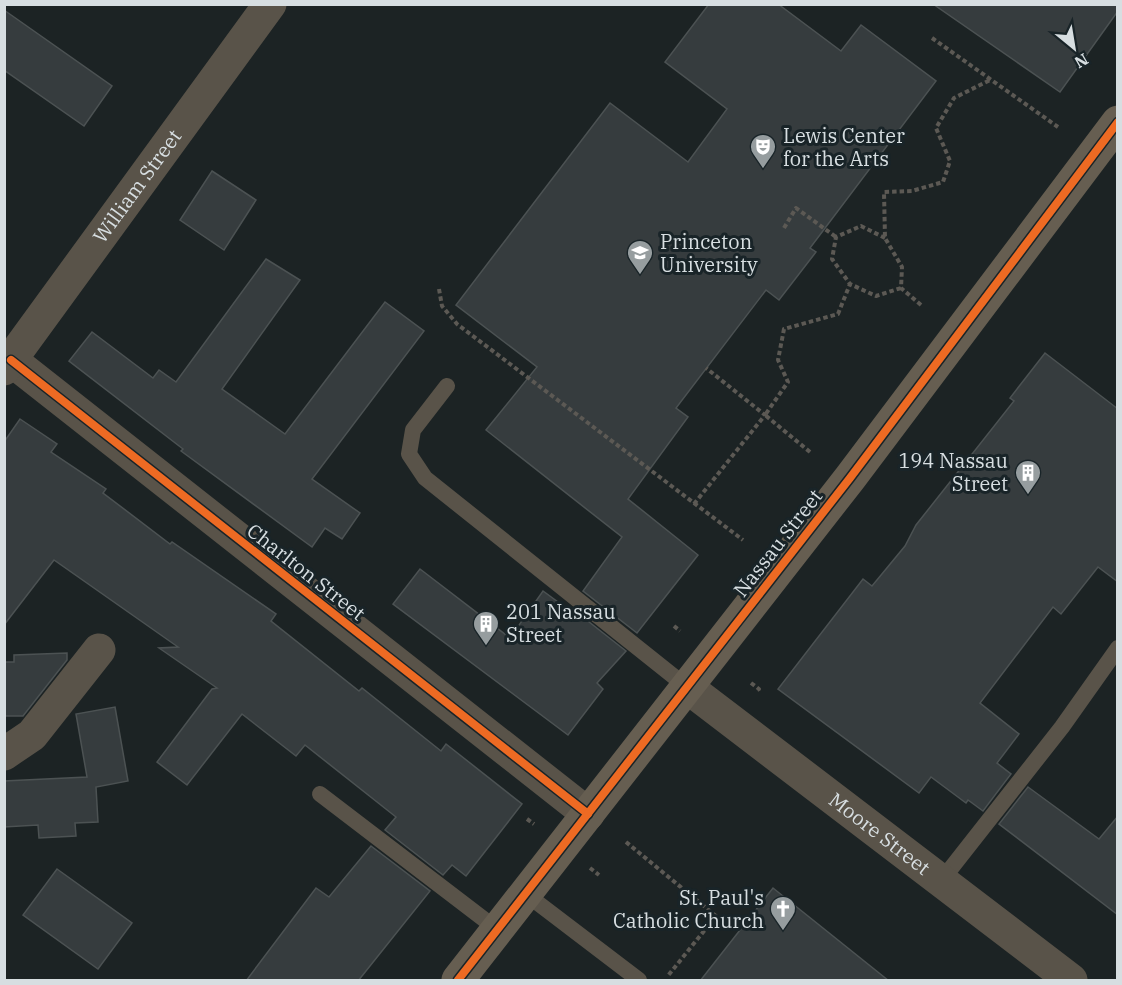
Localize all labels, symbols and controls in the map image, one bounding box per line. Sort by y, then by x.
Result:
north arrow [1044,18,1104,78]
text: N [1071,49,1092,73]
place label: Lewis Center for the Arts [783,122,905,172]
street label: William Street [86,124,187,248]
theatre icon: Lewis Center for the Arts [748,132,778,170]
place label: Princeton University [660,228,758,278]
school or university icon: Princeton University [625,238,655,276]
place label: 194 Nassau Street [898,447,1008,497]
building icon: 194 Nassau Street [1013,458,1043,496]
street label: Nassau Street [727,483,828,602]
street label: Charlton Street [242,517,371,626]
place label: 201 Nassau Street [506,598,616,648]
building icon: 201 Nassau Street [471,609,501,647]
street label: Moore Street [824,786,936,881]
place label: St. Paul's Catholic Church [613,884,764,934]
church icon: St. Paul's Catholic Church [768,894,798,932]

